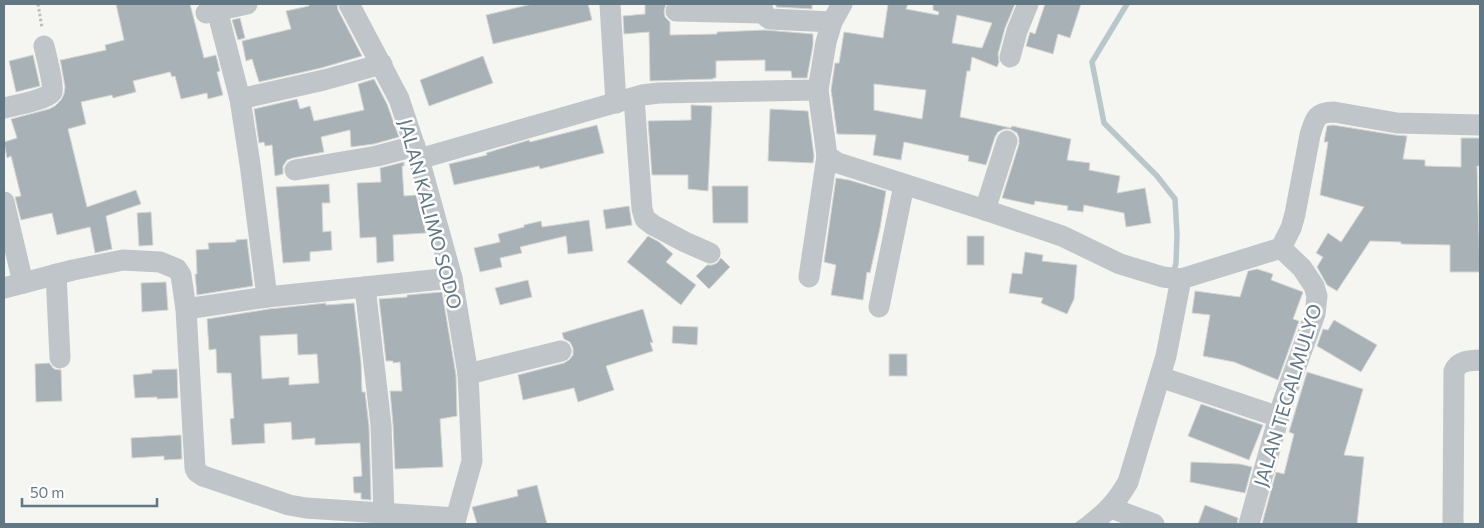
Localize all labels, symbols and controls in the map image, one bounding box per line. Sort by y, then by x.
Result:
street label: JALAN KALIMO SODO [395,116,467,312]
street label: JALAN TEGALMULYO [1248,301,1326,489]
scale bar [22,476,158,508]
text: 50 m [30,483,64,501]

